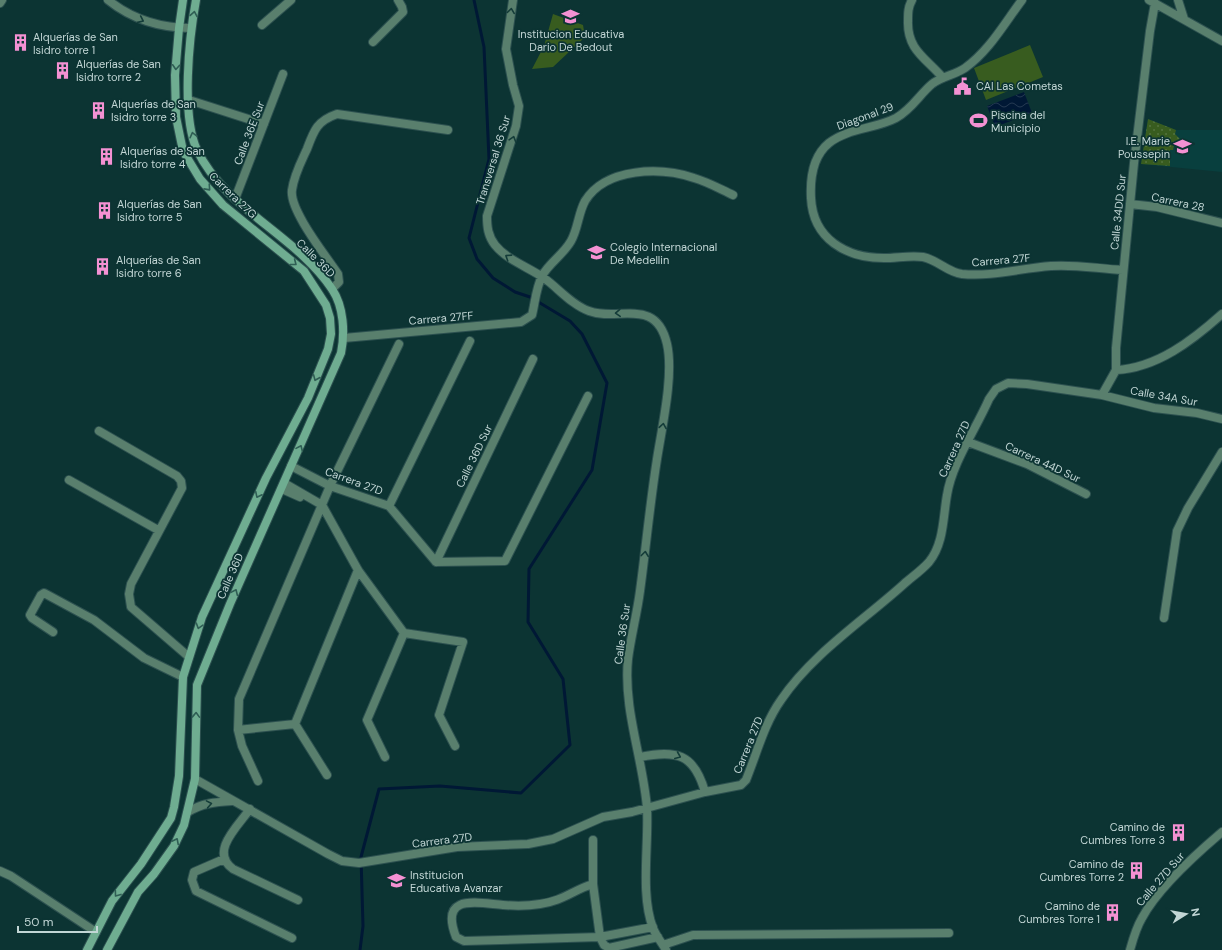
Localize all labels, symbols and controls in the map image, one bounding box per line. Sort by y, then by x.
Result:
school or university icon: Institucion Educativa Dario De Bedout [561,6,581,26]
one-way arrow [506,8,515,15]
one-way arrow [189,11,197,17]
one-way arrow [137,15,145,23]
place label: Institucion Educativa Dario De Bedout [518,27,624,54]
place label: Alquerías de San Isidro torre 1 [33,30,118,57]
building icon: Alquerías de San Isidro torre 1 [10,33,30,53]
place label: Alquerías de San Isidro torre 2 [76,57,161,84]
building icon: Alquerías de San Isidro torre 2 [53,60,73,80]
one-way arrow [171,64,180,70]
public building icon: CAI Las Cometas [953,76,973,96]
place label: CAI Las Cometas [976,79,1063,93]
place label: Alquerías de San Isidro torre 3 [111,97,196,124]
street label: Calle 36E Sur [230,99,268,167]
street label: Diagonal 29 [835,99,895,133]
building icon: Alquerías de San Isidro torre 3 [88,100,108,120]
place label: Piscina del Municipio [991,108,1045,135]
sports icon: Piscina del Municipio [968,111,988,131]
street label: Transversal 36 Sur [473,114,513,206]
one-way arrow [189,132,197,138]
place label: I.E. Marie Poussepin [1118,134,1170,161]
one-way arrow [508,135,517,142]
school or university icon: I.E. Marie Poussepin [1173,137,1193,157]
place label: Alquerías de San Isidro torre 4 [120,144,205,171]
building icon: Alquerías de San Isidro torre 4 [97,147,117,167]
street label: Carrera 27G [206,169,260,221]
street label: Calle 34DD Sur [1107,173,1129,251]
one-way arrow [204,183,211,191]
street label: Carrera 28 [1150,190,1206,214]
place label: Alquerías de San Isidro torre 5 [117,197,202,224]
building icon: Alquerías de San Isidro torre 5 [94,200,114,220]
street label: Calle 36D [294,236,339,281]
place label: Colegio Internacional De Medellin [610,240,717,267]
school or university icon: Colegio Internacional De Medellin [587,243,607,263]
street label: Carrera 27F [971,250,1031,270]
place label: Alquerías de San Isidro torre 6 [116,253,201,280]
one-way arrow [505,254,512,261]
building icon: Alquerías de San Isidro torre 6 [93,256,113,276]
one-way arrow [289,258,296,265]
street label: Carrera 27FF [408,308,474,328]
one-way arrow [615,309,621,318]
one-way arrow [313,374,321,382]
street label: Calle 34A Sur [1129,383,1199,409]
street label: Carrera 27D [935,418,973,480]
street label: Calle 36D Sur [453,422,495,490]
one-way arrow [658,423,667,429]
street label: Carrera 44D Sur [1003,438,1083,486]
one-way arrow [295,444,303,451]
street label: Carrera 27D [323,464,385,498]
one-way arrow [255,490,263,498]
street label: Calle 36D [214,550,247,601]
one-way arrow [640,551,649,558]
one-way arrow [230,589,238,597]
street label: Calle 36 Sur [611,603,633,665]
one-way arrow [195,622,204,629]
one-way arrow [192,712,200,718]
street label: Carrera 27D [730,714,766,776]
one-way arrow [674,752,681,760]
one-way arrow [206,800,212,808]
place label: Camino de Cumbres Torre 3 [1080,820,1165,847]
building icon: Camino de Cumbres Torre 3 [1168,823,1188,843]
street label: Carrera 27D [411,829,473,851]
one-way arrow [171,838,179,845]
street label: Calle 27D Sur [1133,849,1187,909]
place label: Camino de Cumbres Torre 2 [1039,857,1124,884]
building icon: Camino de Cumbres Torre 2 [1127,860,1147,880]
place label: Institucion Educativa Avanzar [410,868,503,895]
school or university icon: Institucion Educativa Avanzar [387,871,407,891]
one-way arrow [115,890,122,897]
north arrow [1166,894,1206,934]
place label: Camino de Cumbres Torre 1 [1018,899,1100,926]
building icon: Camino de Cumbres Torre 1 [1103,902,1123,922]
text: N [1188,907,1203,917]
scale bar [18,908,97,934]
text: 50 m [24,914,53,930]

